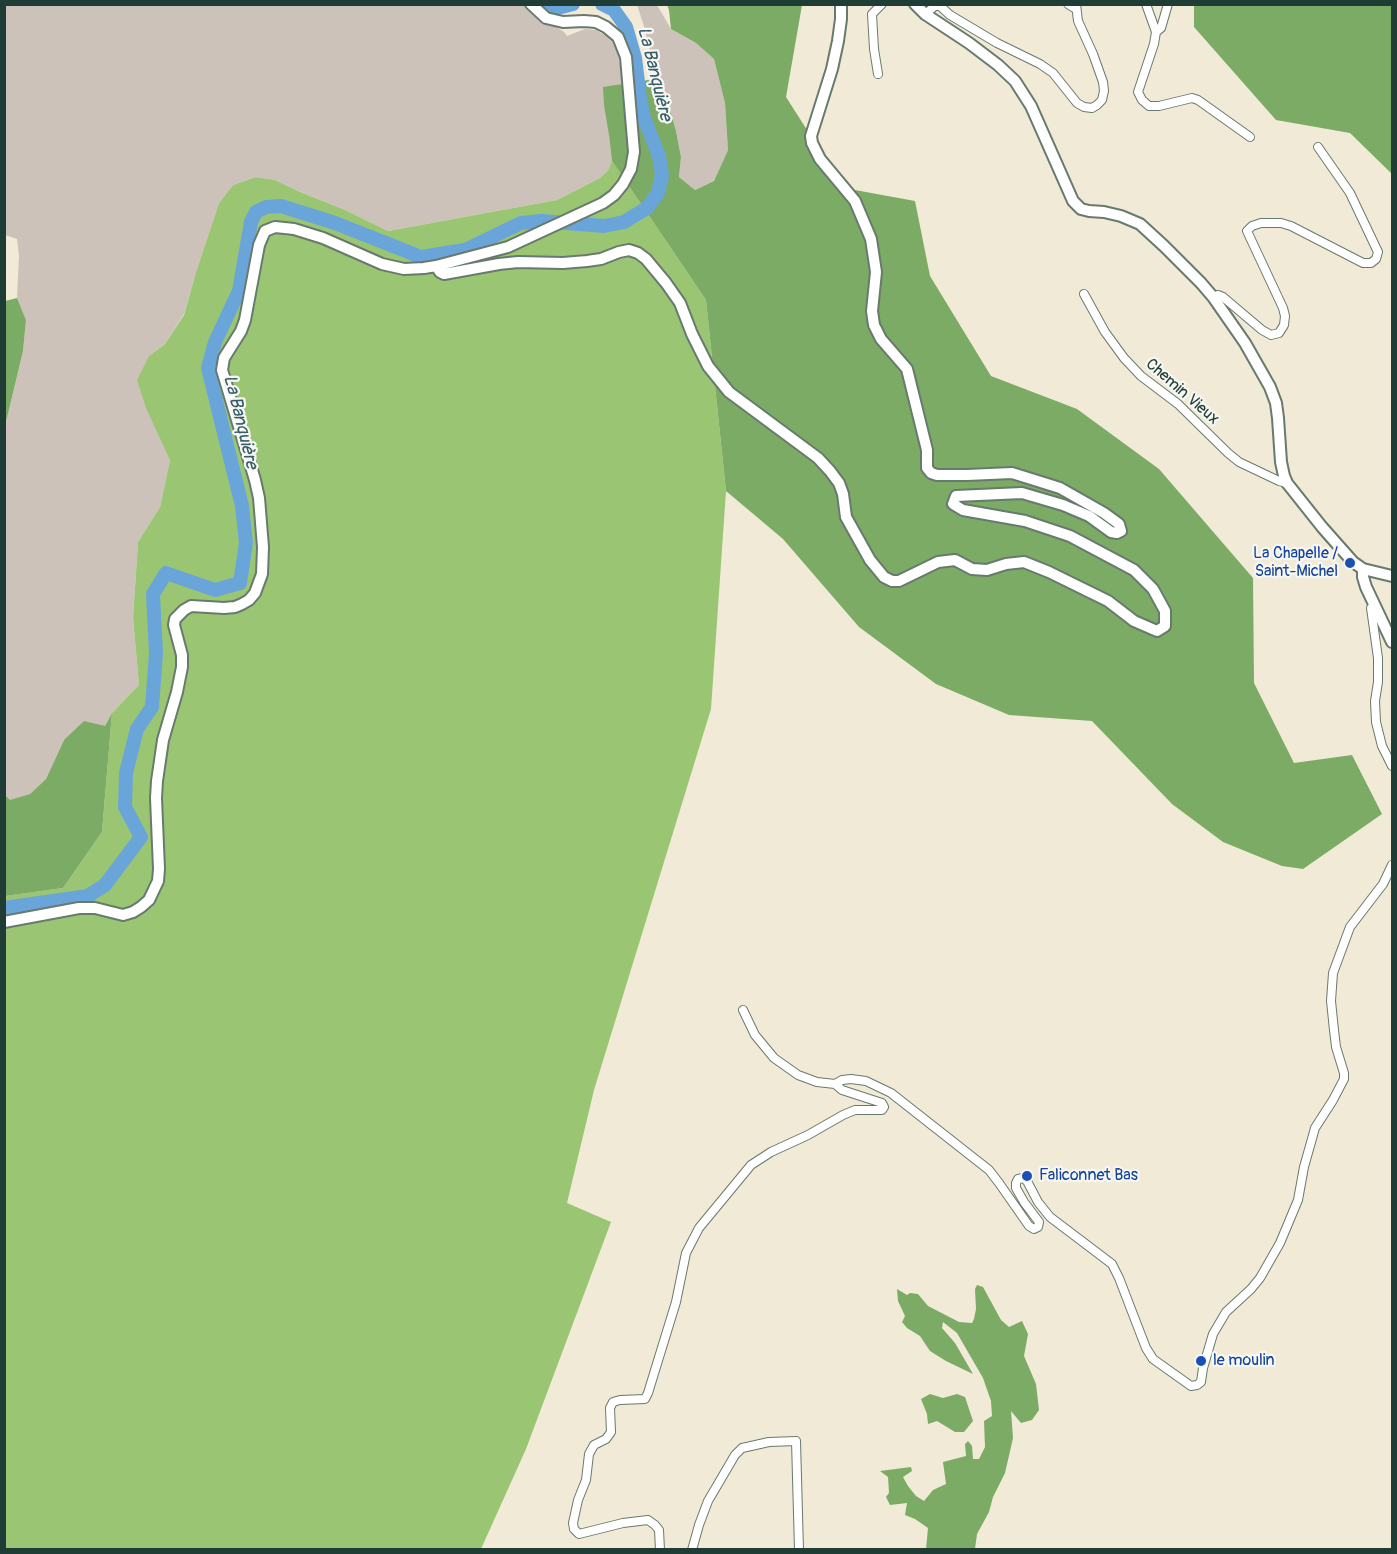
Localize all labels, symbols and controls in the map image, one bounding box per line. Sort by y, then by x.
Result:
water label: La Banquière [632,25,676,123]
street label: Chemin Vieux [1141,355,1223,429]
water label: La Banquière [218,373,262,471]
place label: La Chapelle / Saint-Michel [1253,544,1338,582]
marker: La Chapelle / Saint-Michel [1343,556,1357,570]
place label: Faliconnet Bas [1039,1166,1138,1186]
marker: Faliconnet Bas [1020,1169,1034,1183]
place label: le moulin [1213,1351,1275,1371]
marker: le moulin [1194,1354,1208,1368]

